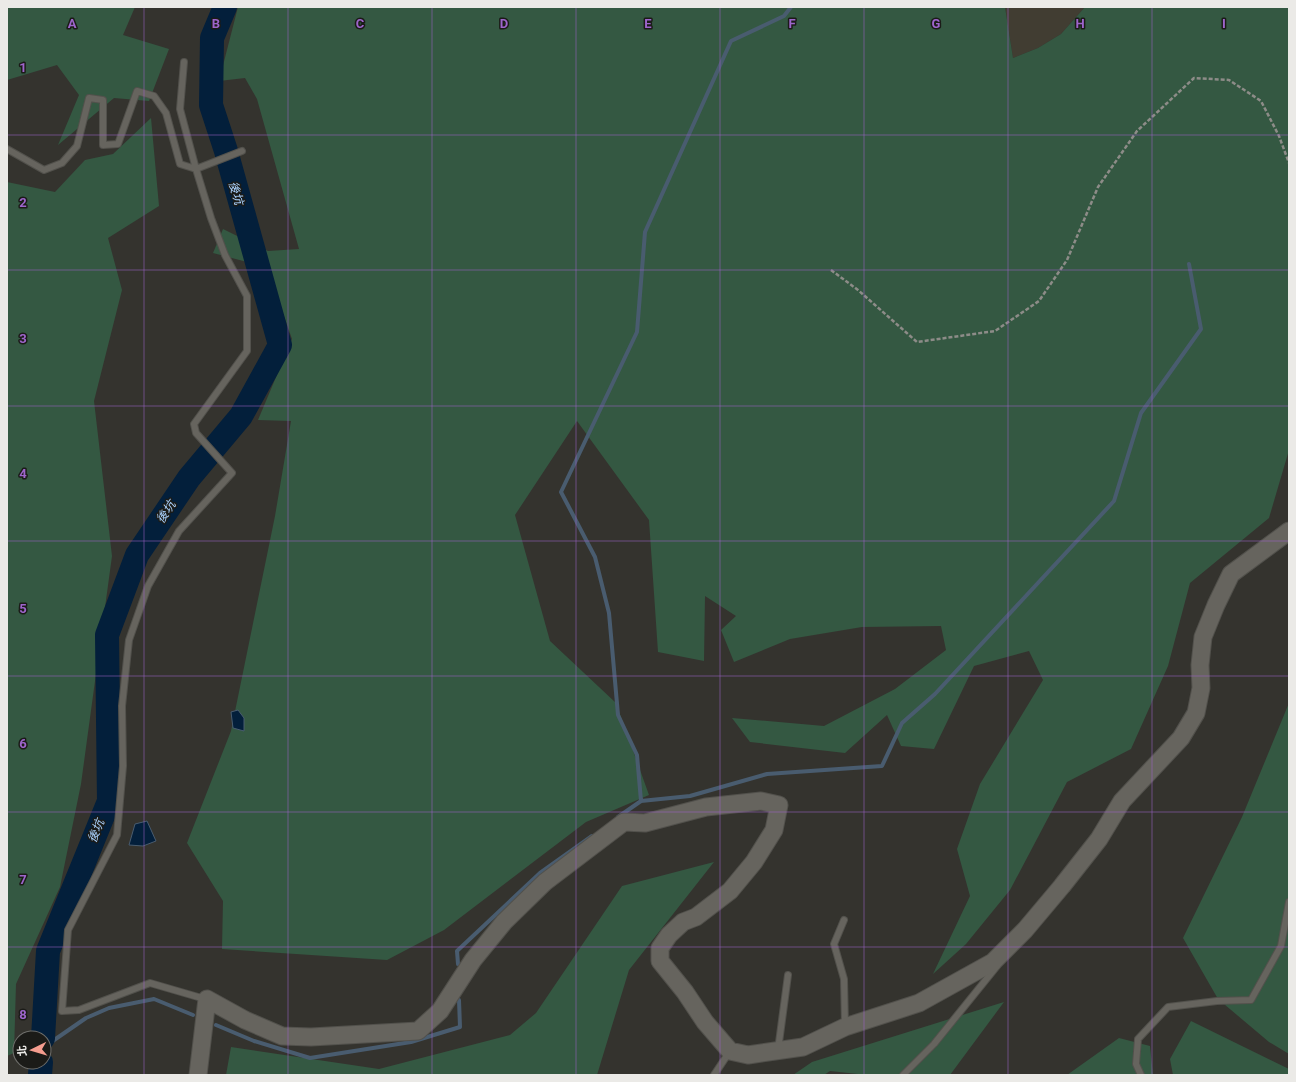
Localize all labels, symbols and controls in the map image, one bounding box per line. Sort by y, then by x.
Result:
text: A [68,16,77,31]
text: B [212,16,220,31]
text: C [356,16,365,31]
text: D [500,16,508,31]
text: E [644,16,652,31]
text: F [788,16,796,31]
text: G [932,16,941,31]
text: H [1075,16,1085,31]
text: I [1222,16,1226,31]
text: 1 [19,60,27,75]
water label: 後坑 [226,180,247,208]
text: 2 [19,195,27,210]
text: 3 [19,331,27,346]
text: 4 [19,466,27,481]
water label: 後坑 [153,496,180,526]
text: 5 [19,601,27,616]
text: 6 [19,736,27,751]
water label: 後坑 [85,815,108,845]
text: 7 [19,872,27,887]
text: 8 [19,1007,27,1022]
north arrow [12,1030,52,1070]
text: 北 [16,1045,29,1057]

